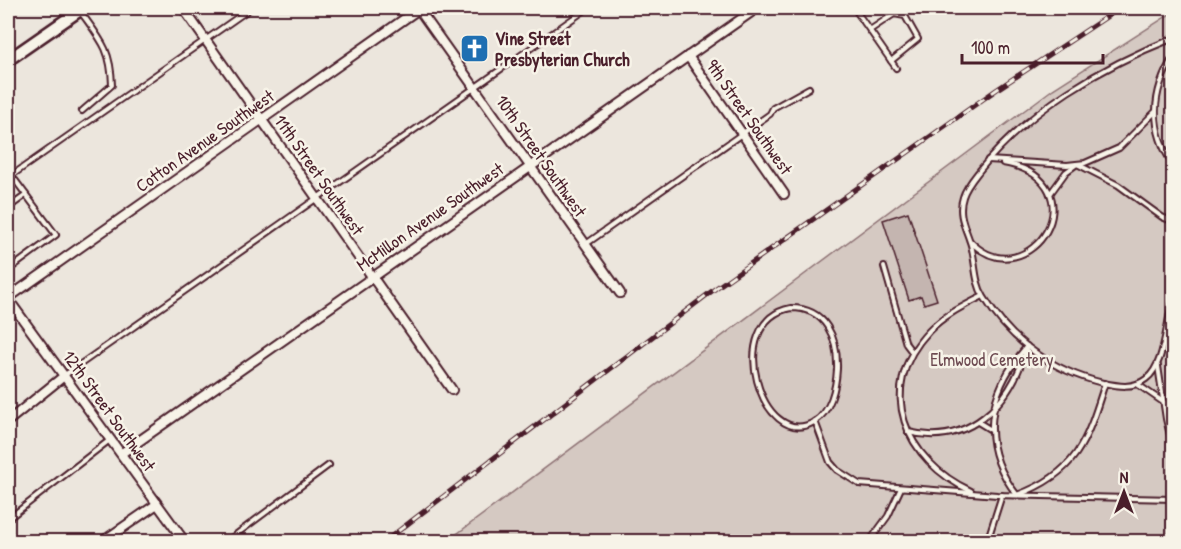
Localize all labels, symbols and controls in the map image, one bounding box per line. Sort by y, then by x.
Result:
place label: Vine Street Presbyterian Church [495,26,630,73]
scale bar [962,27,1103,65]
church icon: Vine Street Presbyterian Church [458,33,490,65]
text: 100 m [971,35,1010,60]
street label: 9th Street Southwest [700,54,799,180]
street label: Cotton Avenue Southwest [130,83,280,198]
street label: 10th Street Southwest [490,90,593,222]
street label: 11th Street Southwest [268,109,371,241]
street label: McMillon Avenue Southwest [351,156,509,277]
street label: 12th Street Southwest [57,345,162,477]
park label: Elmwood Cemetery [930,347,1054,372]
north arrow [1094,462,1154,522]
text: N [1120,466,1129,488]

